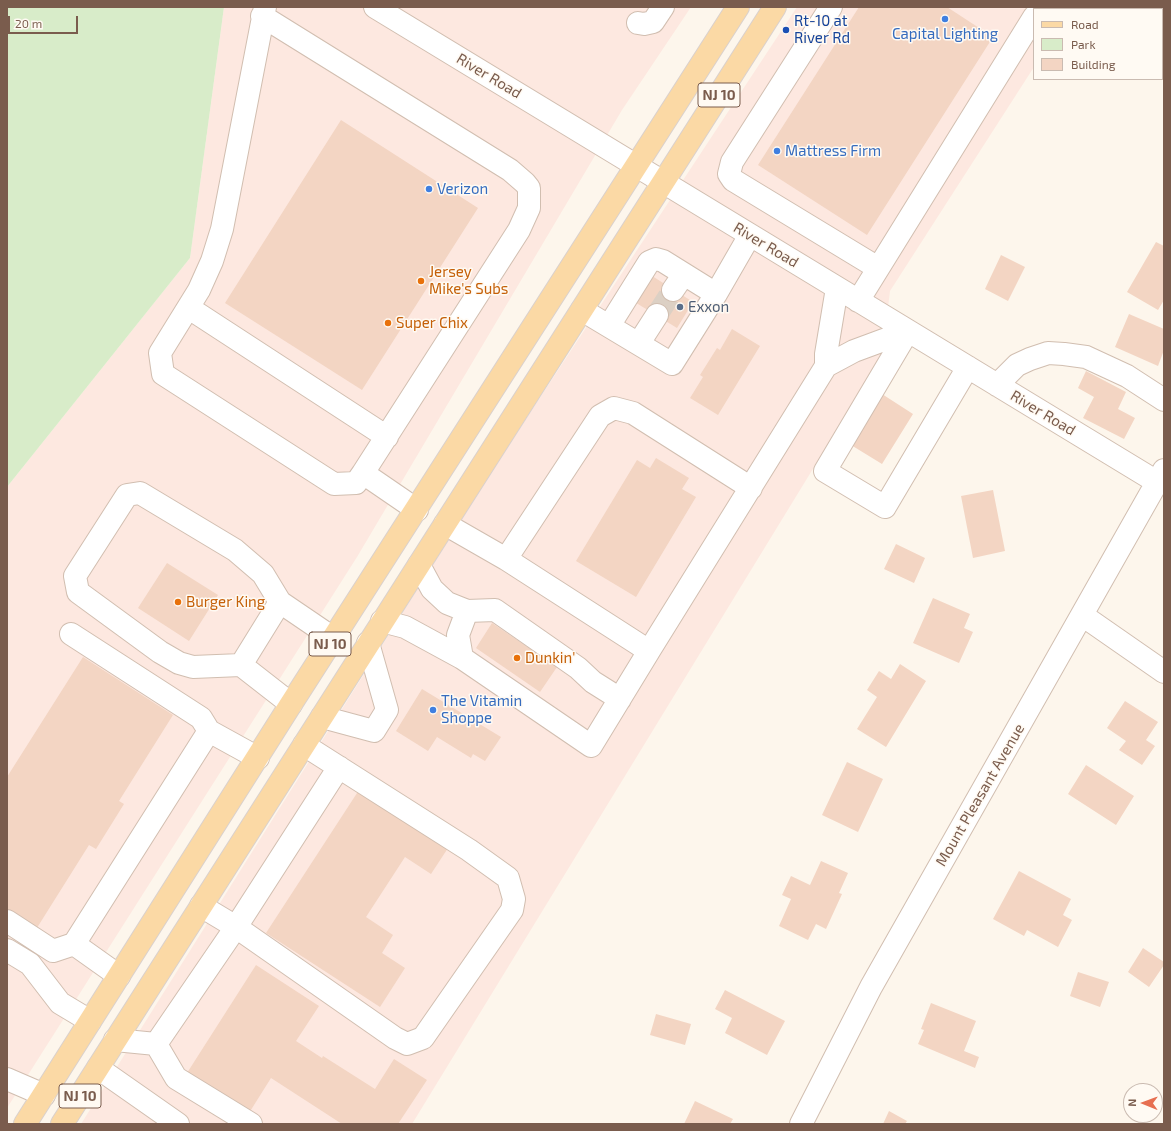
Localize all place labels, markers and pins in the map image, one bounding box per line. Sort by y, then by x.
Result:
place label: Rt-10 at River Rd [794,12,850,47]
marker: Capital Lighting [940,14,950,24]
marker: Rt-10 at River Rd [781,25,791,35]
place label: Capital Lighting [892,25,998,43]
place label: Mattress Firm [785,142,881,160]
marker: Mattress Firm [772,146,782,156]
place label: Verizon [437,180,488,198]
marker: Verizon [424,184,434,194]
place label: Jersey Mike's Subs [429,263,508,298]
marker: Jersey Mike's Subs [416,276,426,286]
place label: Exxon [688,298,729,316]
marker: Exxon [675,302,685,312]
place label: Super Chix [396,314,468,332]
marker: Super Chix [383,318,393,328]
place label: Burger King [186,593,265,611]
marker: Burger King [173,597,183,607]
place label: Dunkin' [525,649,575,667]
marker: Dunkin' [512,653,522,663]
place label: The Vitamin Shoppe [441,692,522,727]
marker: The Vitamin Shoppe [428,705,438,715]

